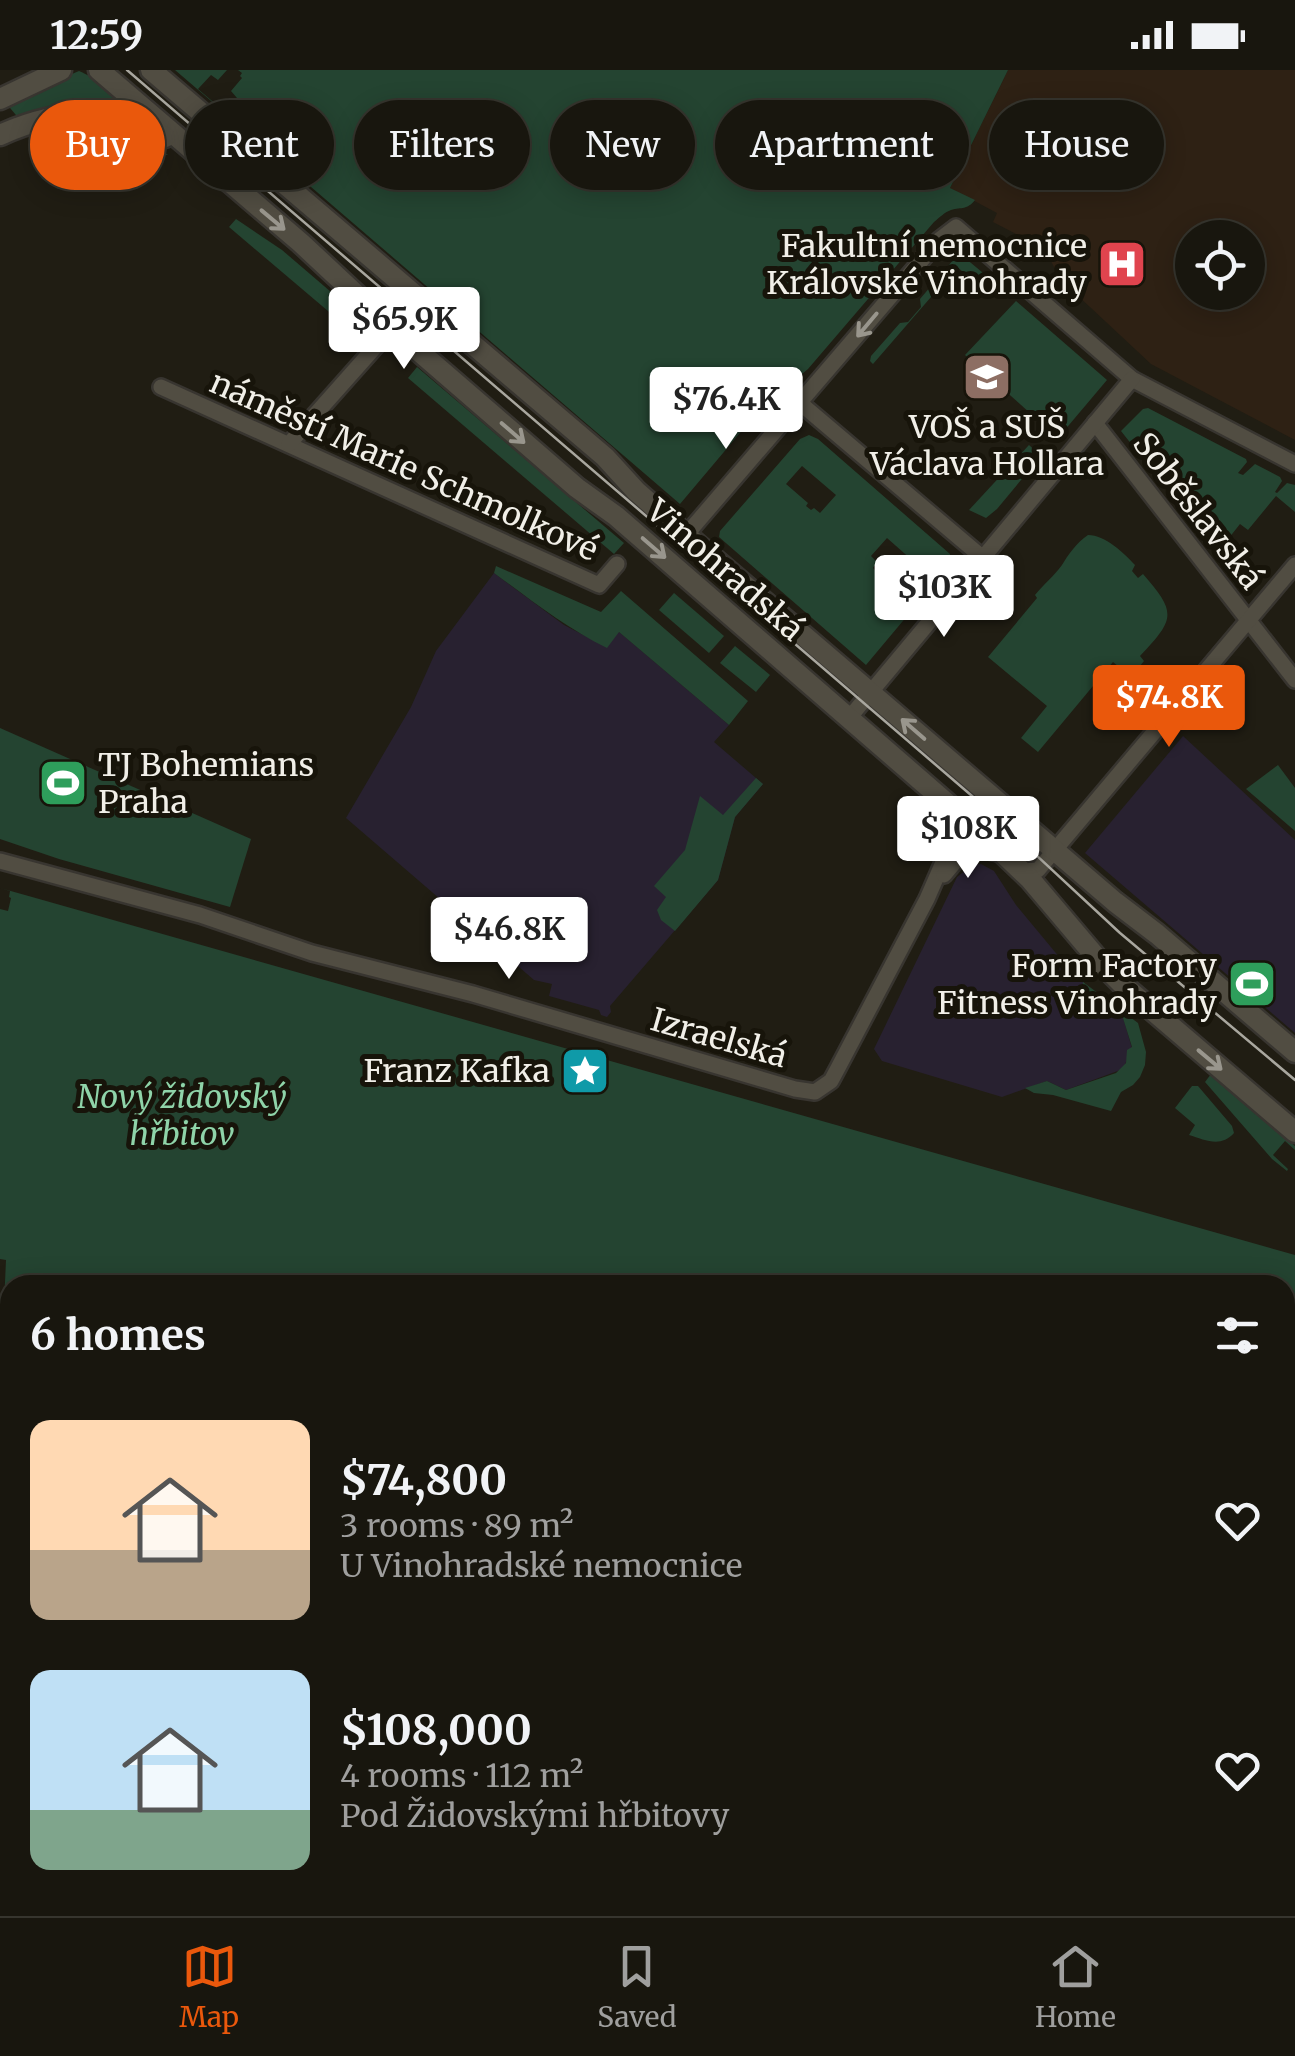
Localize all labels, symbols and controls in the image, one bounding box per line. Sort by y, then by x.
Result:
text: 12:59 [50,12,143,59]
chip: Buy [30,100,165,190]
chip: Rent [185,100,334,190]
chip: Filters [354,100,530,190]
chip: New [550,100,695,190]
chip: Apartment [715,100,969,190]
chip: House [989,100,1164,190]
one-way arrow [260,208,285,231]
map controls [1175,220,1265,310]
button: locate [1175,220,1265,310]
place label: Fakultní nemocnice Královské Vinohrady [766,226,1087,303]
hospital icon: Fakultní nemocnice Královské Vinohrady [1096,238,1148,290]
pin: $65.9K [323,287,485,372]
text: $65.9K [351,299,457,339]
one-way arrow [856,311,878,337]
school or university icon: VOŠ a SUŠ Václava Hollara [961,351,1013,403]
street label: náměstí Marie Schmolkové [204,362,604,570]
pin: $76.4K [645,367,807,452]
text: $76.4K [672,379,780,419]
place label: VOŠ a SUŠ Václava Hollara [869,406,1104,484]
one-way arrow [500,421,525,444]
street label: Soběslavská [1124,425,1272,597]
street label: Vinohradská [637,490,812,649]
one-way arrow [640,537,666,559]
pin: $103K [874,555,1014,640]
text: $103K [897,567,991,607]
pin: $74.8K [1088,665,1250,750]
text: $74.8K [1115,677,1223,717]
one-way arrow [901,718,926,741]
place label: TJ Bohemians Praha [98,745,314,822]
sports icon: TJ Bohemians Praha [37,757,89,809]
pin: $108K [898,796,1038,881]
text: $108K [919,808,1017,848]
pin: $46.8K [428,897,590,982]
text: $46.8K [453,909,565,949]
place label: Form Factory Fitness Vinohrady [937,946,1217,1023]
sports icon: Form Factory Fitness Vinohrady [1226,958,1278,1010]
street label: Izraelská [646,1000,792,1076]
place icon: Franz Kafka [559,1045,611,1097]
one-way arrow [1196,1048,1222,1070]
place label: Franz Kafka [363,1051,550,1091]
park label: Nový židovský hřbitov [77,1077,287,1154]
icon: filters [1210,1308,1265,1363]
text: 6 homes [30,1309,206,1361]
text: $74,800 [340,1454,507,1506]
icon: home [110,1460,230,1580]
icon: heart [1210,1493,1265,1548]
text: 3 rooms · 89 m² [340,1506,573,1546]
text: U Vinohradské nemocnice [340,1546,742,1586]
text: $108,000 [340,1704,532,1756]
icon: home [110,1710,230,1830]
icon: heart [1210,1743,1265,1798]
text: 4 rooms · 112 m² [340,1756,583,1796]
text: Pod Židovskými hřbitovy [340,1796,729,1836]
tab: Map [179,1939,239,2035]
tab: Saved [597,1939,677,2035]
tab: Home [1035,1939,1116,2035]

